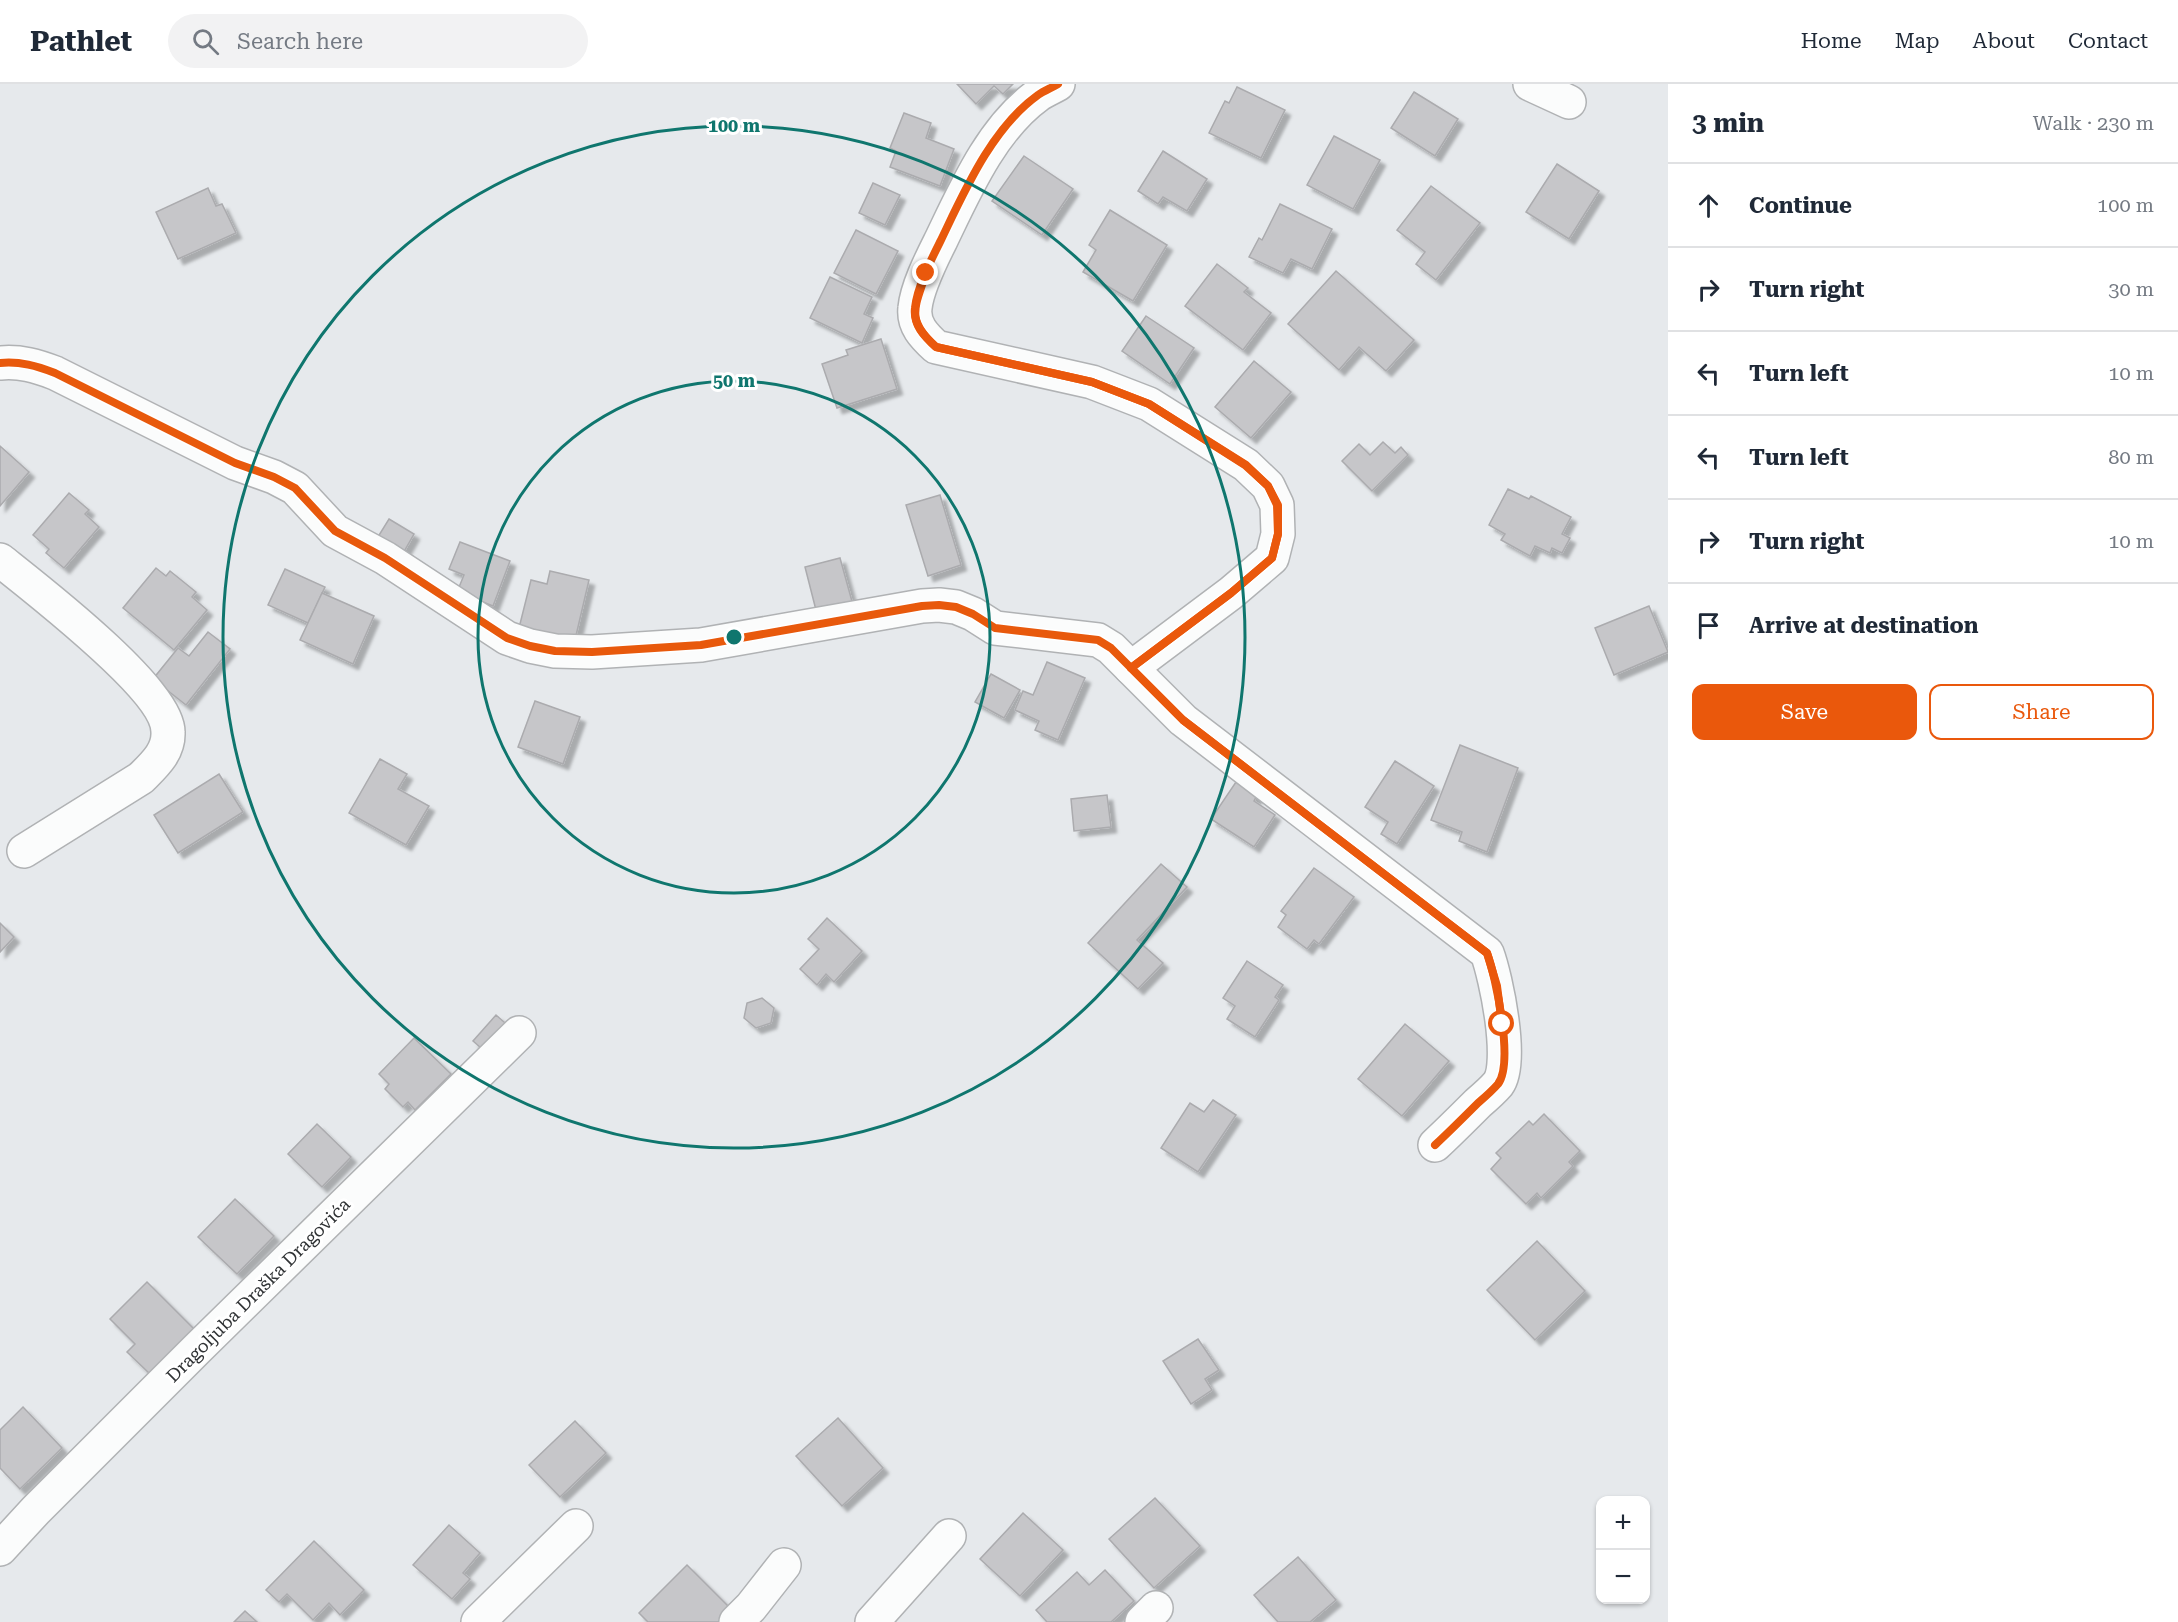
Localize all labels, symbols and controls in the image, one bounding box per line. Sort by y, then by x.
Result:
search box [168,14,588,68]
text: Pathlet [30,25,132,58]
icon: search [189,25,222,58]
text: Search here [237,29,363,54]
text: Home [1801,29,1862,53]
text: Map [1895,29,1940,53]
text: About [1973,29,2035,53]
text: Contact [2068,29,2148,53]
text: 3 min [1692,108,1764,138]
text: Walk · 230 m [2033,111,2154,135]
text: 100 m [708,115,761,136]
icon: ahead [1692,189,1725,222]
text: Continue [1749,193,1852,218]
text: 100 m [2097,193,2154,217]
route end [912,259,938,285]
icon: right [1692,273,1725,306]
text: Turn right [1749,277,1864,302]
text: 30 m [2108,277,2154,301]
icon: left [1692,357,1725,390]
text: Turn left [1749,361,1849,386]
text: 10 m [2108,361,2154,385]
text: 50 m [713,370,756,391]
icon: left [1692,441,1725,474]
text: Turn left [1749,445,1849,470]
text: 80 m [2108,445,2154,469]
icon: right [1692,525,1725,558]
text: Turn right [1749,529,1864,554]
text: 10 m [2108,529,2154,553]
icon: arrive [1692,609,1725,642]
text: Arrive at destination [1749,613,1978,638]
centre of rings [724,627,744,647]
button: Save [1692,684,1917,740]
button: Share [1929,684,2154,740]
route start [1488,1010,1514,1036]
street label: Dragoljuba Draška Dragovića [162,1193,355,1386]
map controls [1596,1496,1650,1604]
button: + [1596,1496,1650,1550]
button: − [1596,1550,1650,1604]

